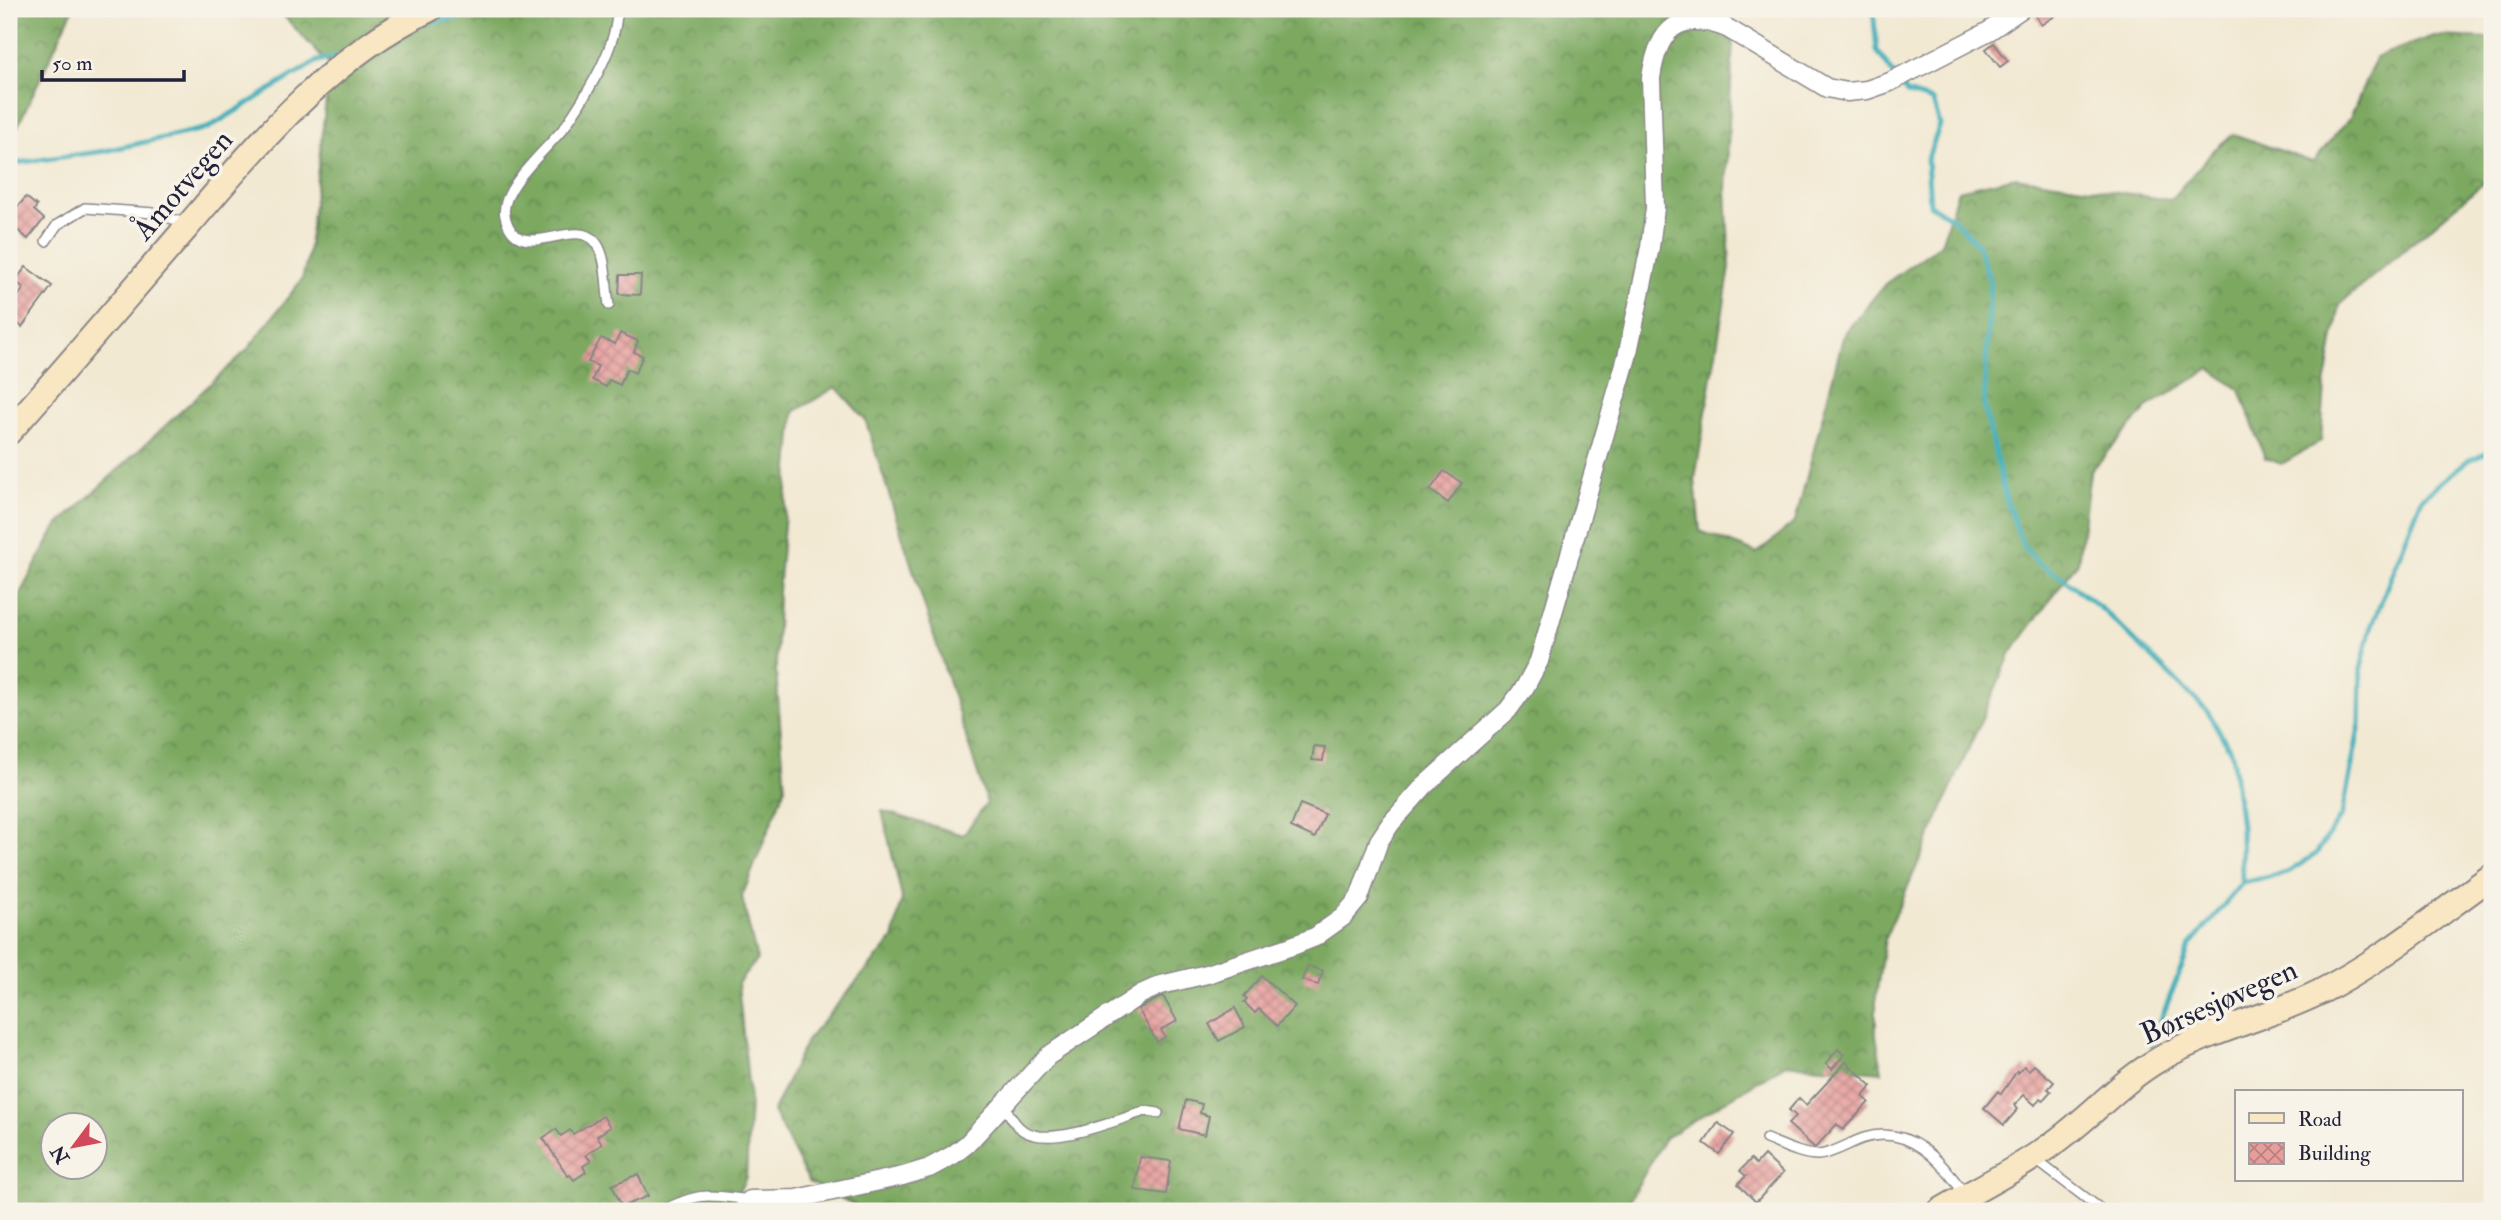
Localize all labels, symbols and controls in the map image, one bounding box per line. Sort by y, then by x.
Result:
scale bar [42,38,184,82]
text: 50 m [52,50,93,77]
street label: Åmotvegen [124,122,241,249]
street label: Børsesjøvegen [2135,951,2303,1053]
legend [2235,1090,2462,1182]
text: Road [2298,1106,2343,1133]
north arrow [38,1112,108,1182]
text: N [45,1140,76,1169]
text: Building [2298,1140,2371,1167]

